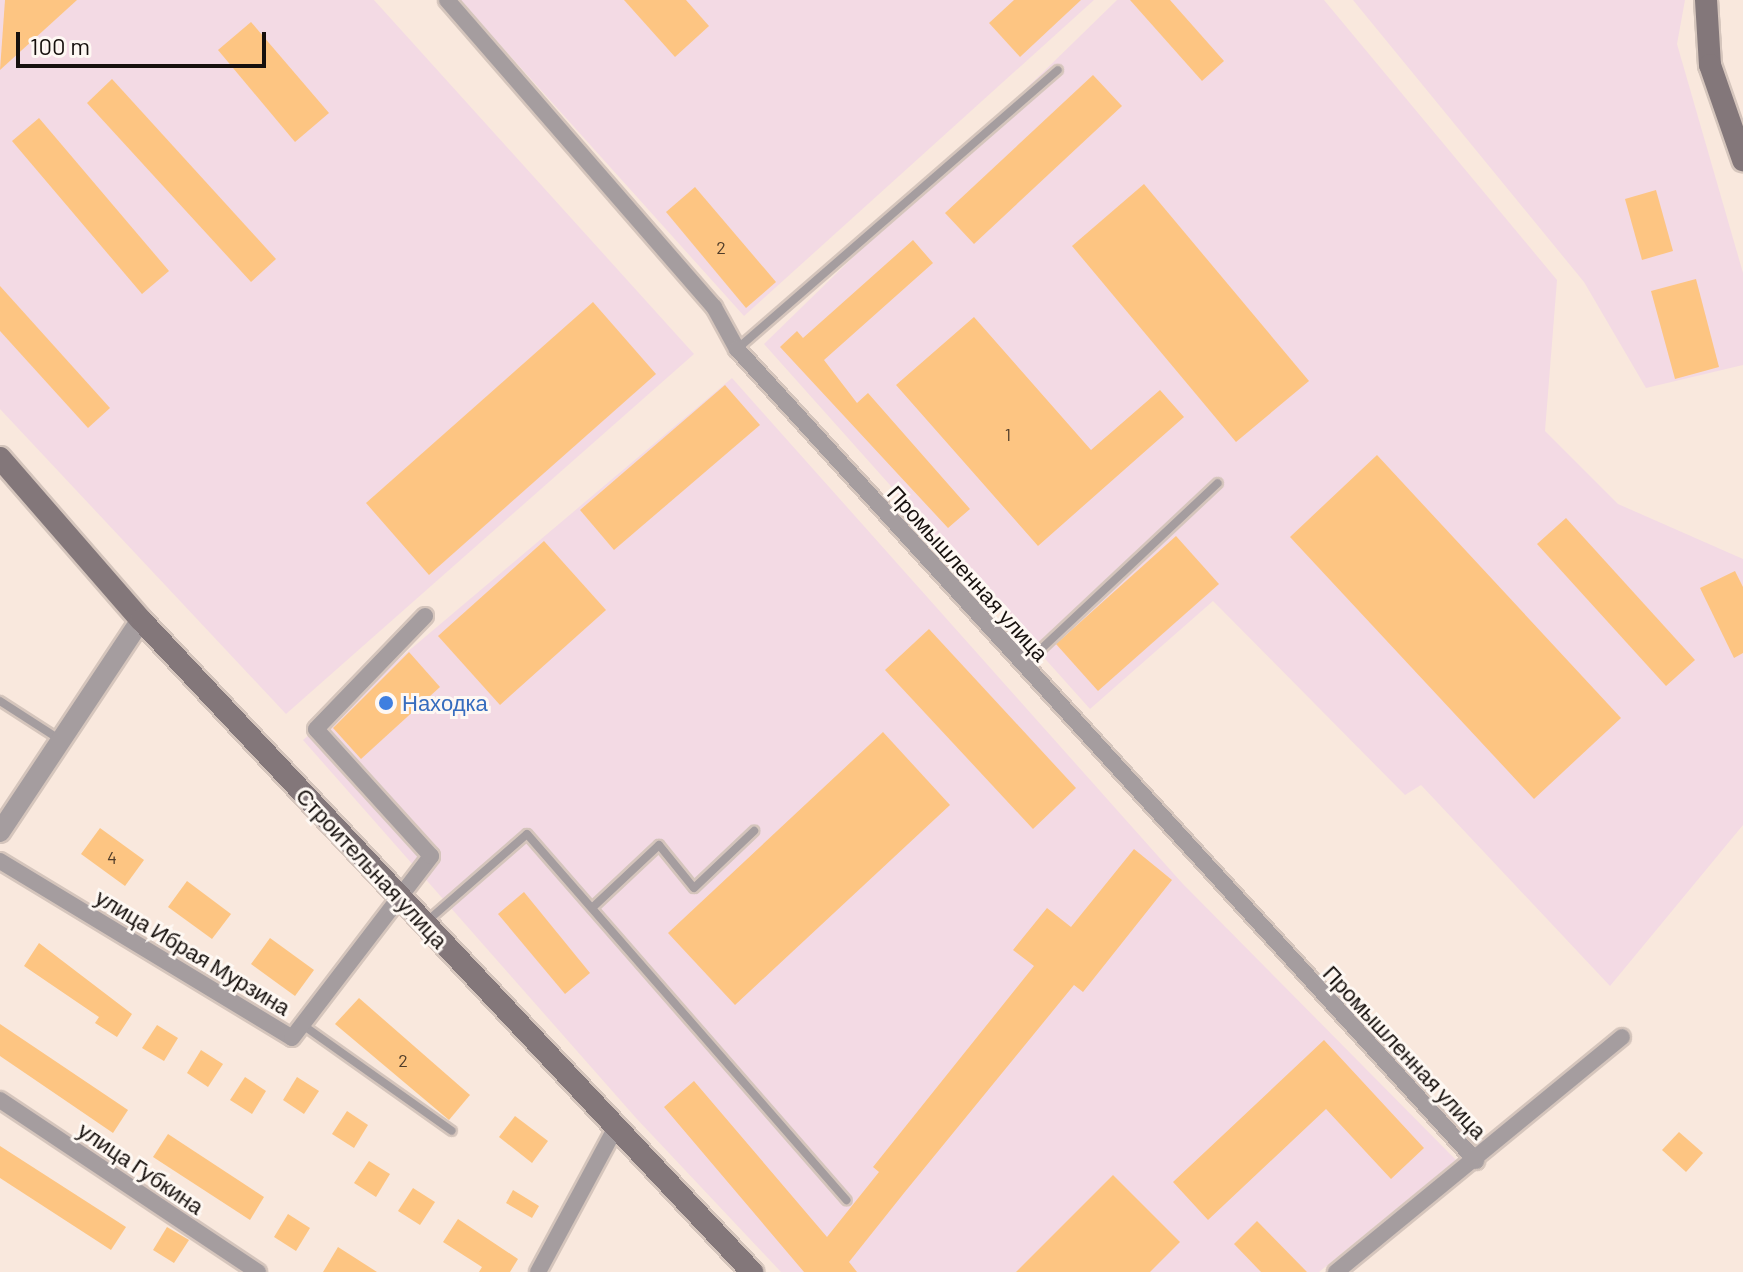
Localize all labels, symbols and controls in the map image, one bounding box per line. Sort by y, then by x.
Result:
scale bar [20,16,270,66]
text: 100 m [30,31,90,60]
house number: 2 [716,236,726,258]
house number: 1 [1005,423,1011,445]
street label: Промышленная улица [882,480,1054,666]
place label: Находка [402,690,488,716]
marker: Находка [377,694,395,712]
street label: Строительная улица [291,782,453,954]
house number: 4 [107,846,117,868]
street label: улица Ибрая Мурзина [91,883,295,1021]
street label: Промышленная улица [1318,960,1492,1144]
house number: 2 [398,1049,408,1071]
street label: улица Губкина [73,1116,209,1220]

